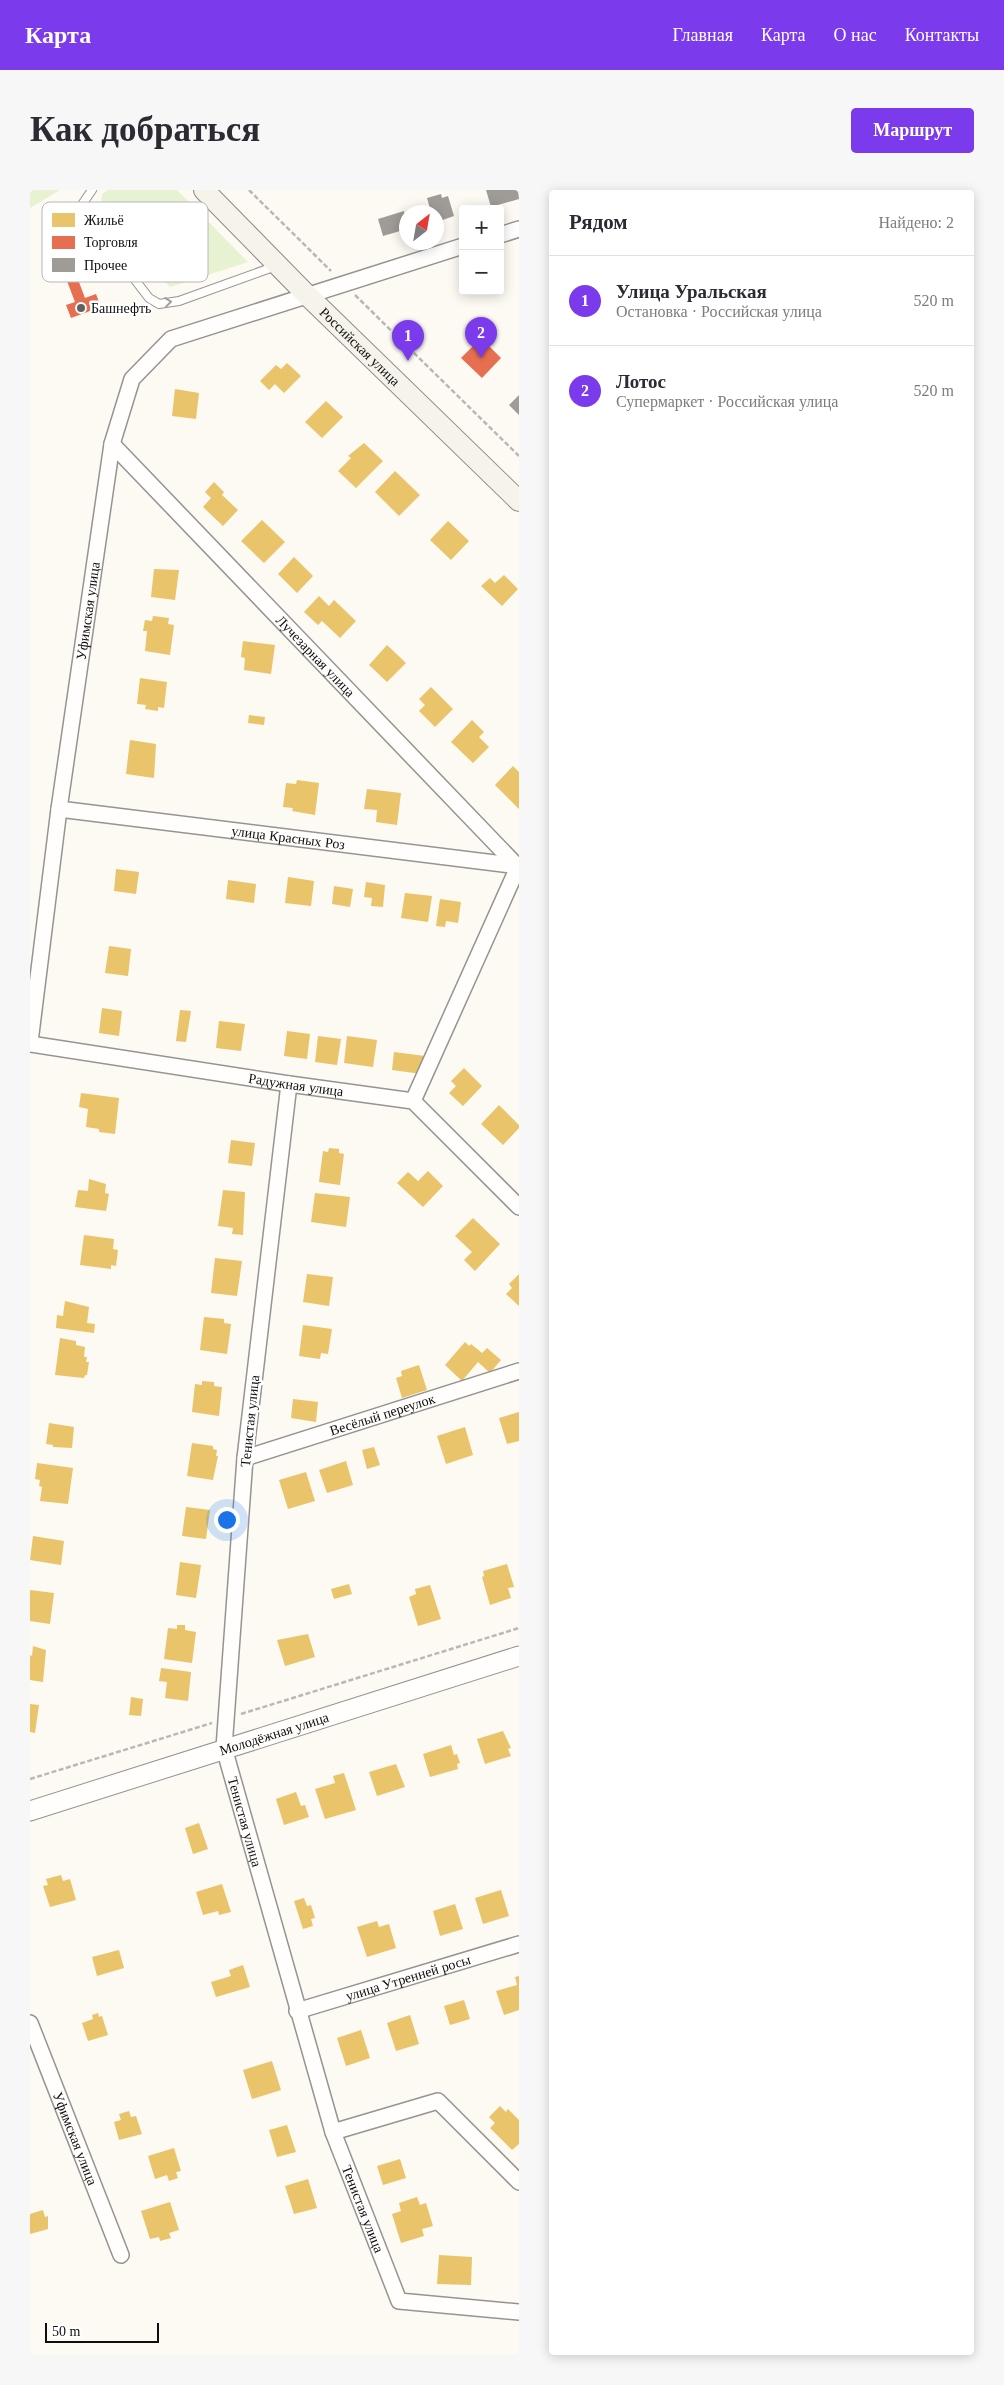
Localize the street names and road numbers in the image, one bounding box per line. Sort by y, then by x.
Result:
street label: Российская улица [317,304,404,389]
street label: Уфимская улица [73,560,102,661]
street label: Лучезарная улица [273,612,358,700]
street label: улица Красных Роз [231,823,346,852]
street label: Радужная улица [247,1070,345,1099]
street label: Тенистая улица [238,1373,262,1468]
street label: Весёлый переулок [328,1391,437,1438]
street label: Молодёжная улица [217,1709,331,1758]
street label: Тенистая улица [225,1775,265,1869]
street label: улица Утренней росы [344,1951,473,2003]
street label: Уфимская улица [50,2090,101,2188]
street label: Тенистая улица [339,2163,387,2255]

